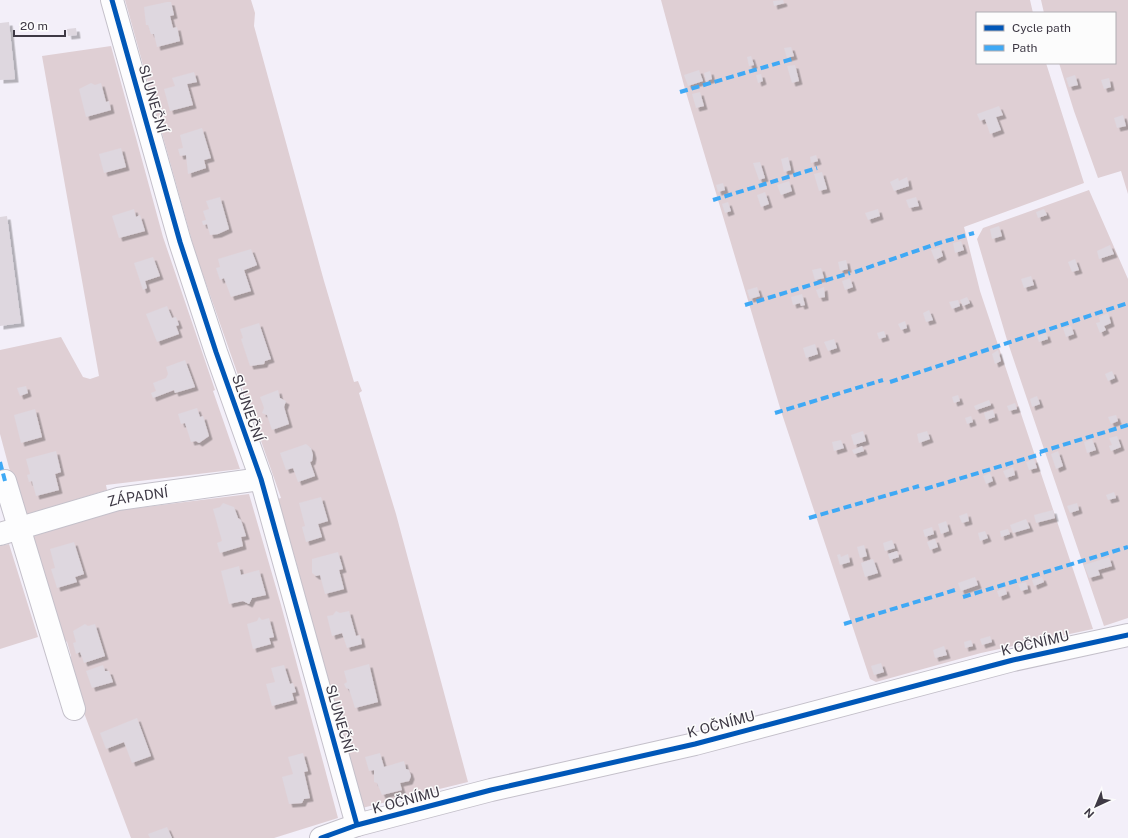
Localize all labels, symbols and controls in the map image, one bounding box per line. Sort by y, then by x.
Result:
scale bar [14,12,65,38]
legend [976,12,1116,64]
text: 20 m [20,19,48,33]
text: Cycle path [1012,21,1071,35]
text: Path [1012,41,1038,55]
street label: SLUNEČNÍ [136,63,172,136]
street label: SLUNEČNÍ [229,372,268,445]
street label: ZÁPADNÍ [105,483,170,510]
street label: K OČNÍMU [999,626,1071,659]
street label: SLUNEČNÍ [323,683,359,756]
street label: K OČNÍMU [685,706,757,741]
street label: K OČNÍMU [370,782,442,817]
north arrow [1076,786,1116,826]
text: N [1082,806,1096,820]

